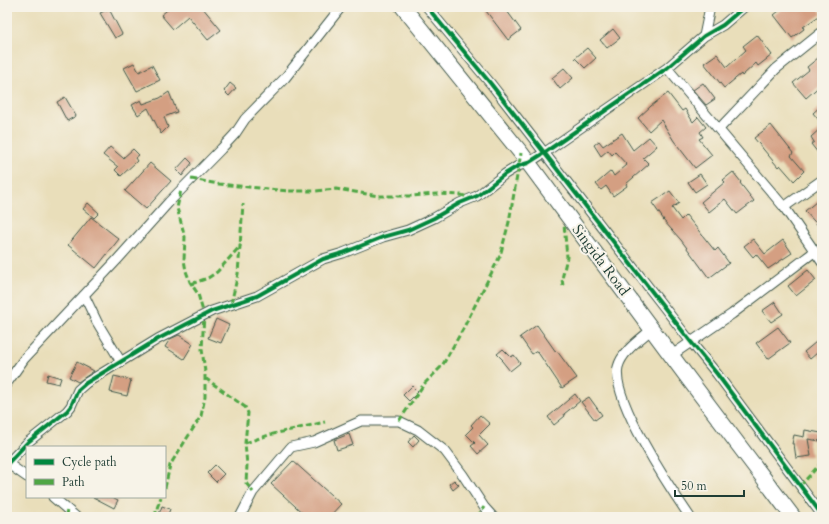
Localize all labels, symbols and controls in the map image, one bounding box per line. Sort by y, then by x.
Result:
street label: Singida Road [568,220,634,300]
legend [26,446,166,498]
text: Cycle path [62,454,117,470]
scale bar [675,472,744,498]
text: Path [62,474,85,490]
text: 50 m [681,478,708,494]

